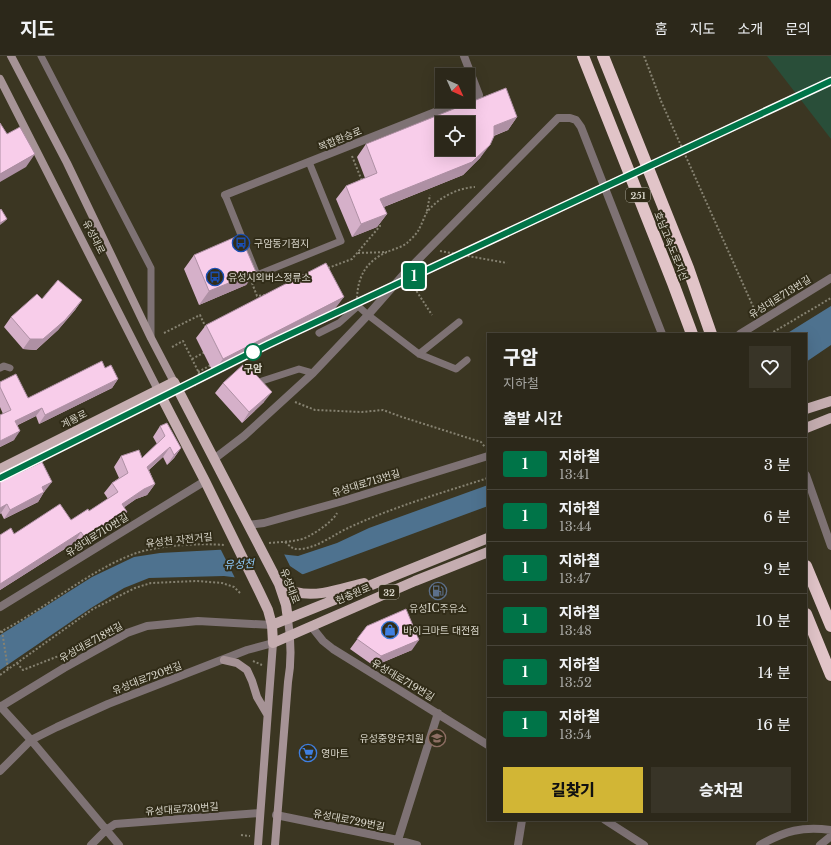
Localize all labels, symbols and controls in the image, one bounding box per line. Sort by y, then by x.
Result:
text: 지도 [20,18,55,41]
text: 홈 [655,20,668,38]
text: 지도 [690,20,715,38]
text: 소개 [737,20,763,38]
text: 문의 [785,20,811,38]
north arrow [435,68,475,108]
map controls [435,68,475,156]
button: locate [435,116,475,156]
street label: 복합환승로 [316,124,364,154]
road number: 251 [626,188,650,202]
street label: 호남고속도로지선 [651,209,691,283]
street label: 유성대로 [80,218,108,256]
bus stop icon: 구암동기점지 [231,233,251,253]
place label: 구암동기점지 [254,237,309,250]
line badge: 1 [401,263,427,289]
bus stop icon: 유성시외버스정류소 [205,267,225,287]
text: 1 [411,267,417,285]
place label: 유성시외버스정류소 [228,271,311,284]
street label: 유성대로713번길 [747,273,813,321]
marker: 구암 [244,343,262,361]
text: 구암 [503,346,538,369]
button: heart [749,346,791,388]
place label: 구암 [244,362,262,375]
text: 지하철 [503,375,539,392]
street label: 계룡로 [59,407,89,431]
text: 출발 시간 [503,409,562,428]
text: 지하철 [559,447,600,466]
text: 1 [522,455,528,473]
text: 3 분 [764,455,791,474]
street label: 유성대로713번길 [330,466,402,500]
text: 13:41 [559,466,590,483]
text: 지하철 [559,499,600,518]
text: 1 [522,507,528,525]
text: 6 분 [763,507,791,526]
street label: 유성대로710번길 [63,510,131,560]
text: 13:44 [559,518,592,535]
street label: 유성천 자전거길 [145,530,213,550]
text: 지하철 [559,551,600,570]
water label: 유성천 [223,556,256,572]
text: 1 [522,559,528,577]
text: 9 분 [763,559,791,578]
street label: 유성대로 [277,566,303,606]
text: 13:47 [559,570,591,587]
street label: 현충원로 [334,581,372,607]
fuel station icon: 유성IC주유소 [428,581,448,601]
road number: 32 [379,585,399,599]
place label: 유성IC주유소 [409,602,467,615]
text: 지하철 [559,603,600,622]
text: 1 [522,611,528,629]
text: 10 분 [755,611,791,630]
street label: 유성대로718번길 [57,619,125,665]
shop icon: 바이크마트 대전점 [380,620,400,640]
text: 13:48 [559,622,592,639]
place label: 바이크마트 대전점 [403,624,479,637]
text: 지하철 [559,655,600,674]
street label: 유성대로719번길 [369,656,437,704]
street label: 유성대로720번길 [110,659,184,697]
text: 1 [522,663,528,681]
text: 14 분 [757,663,791,682]
text: 13:52 [559,674,592,691]
text: 지하철 [559,707,600,726]
text: 1 [522,715,528,733]
text: 16 분 [757,715,791,734]
text: 13:54 [559,726,592,743]
school or university icon: 유성중앙유치원 [427,728,447,748]
place label: 유성중앙유치원 [360,732,424,745]
supermarket icon: 영마트 [298,743,318,763]
place label: 영마트 [321,747,349,760]
button: 길찾기 [503,767,643,813]
button: 승차권 [651,767,791,813]
street label: 유성대로730번길 [145,800,219,818]
street label: 유성대로729번길 [312,807,386,833]

